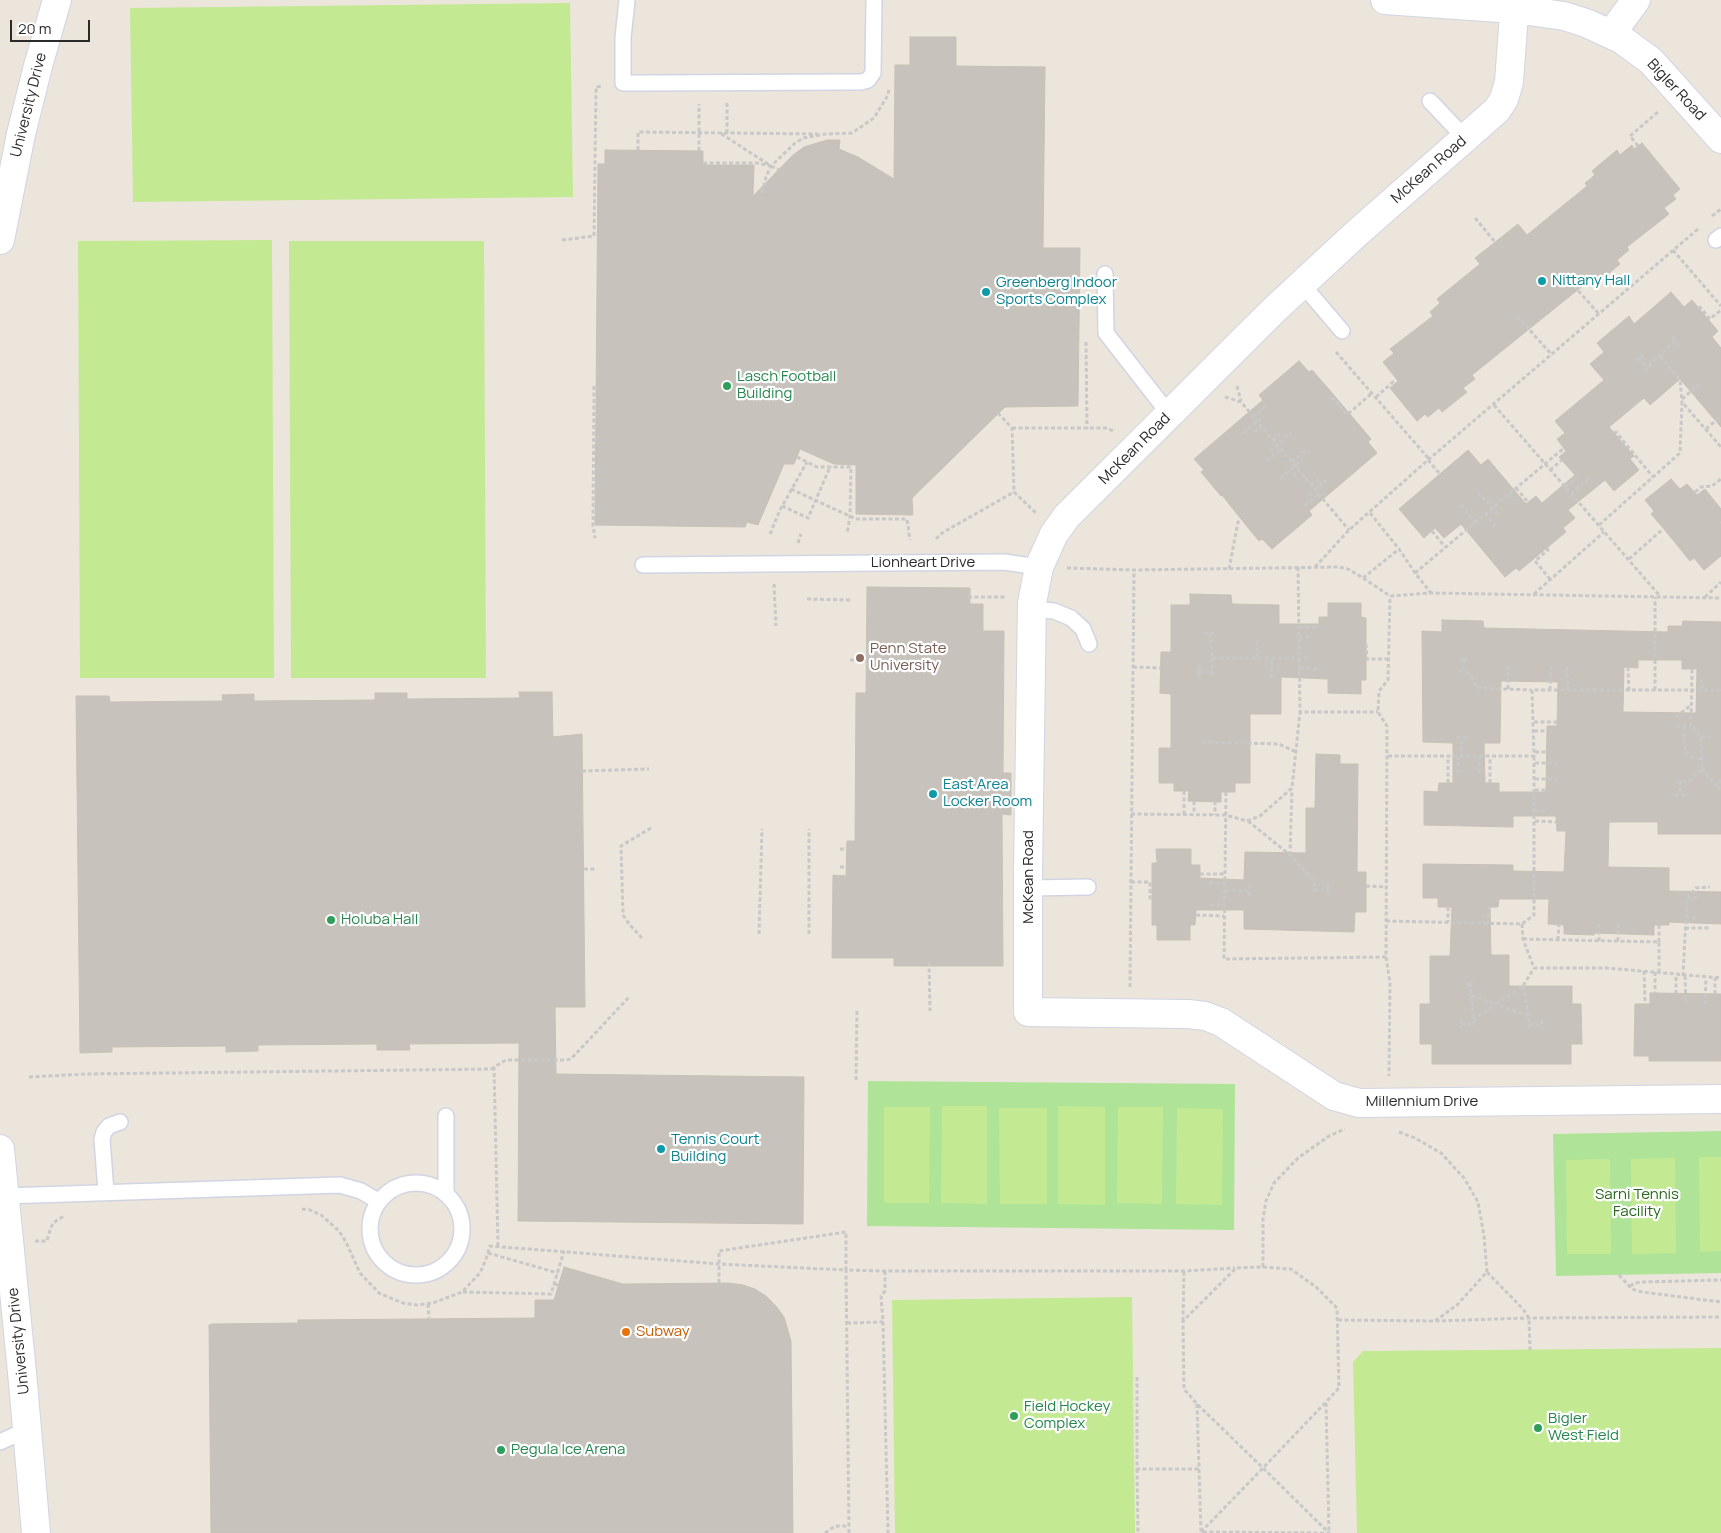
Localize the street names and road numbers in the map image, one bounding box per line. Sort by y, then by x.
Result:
street label: University Drive [7,51,51,159]
street label: Bigler Road [1643,55,1709,125]
street label: McKean Road [1388,132,1470,208]
street label: McKean Road [1096,410,1174,488]
street label: Lionheart Drive [871,554,975,572]
street label: McKean Road [1020,830,1038,924]
street label: Millennium Drive [1366,1093,1478,1111]
street label: University Drive [4,1287,34,1395]

